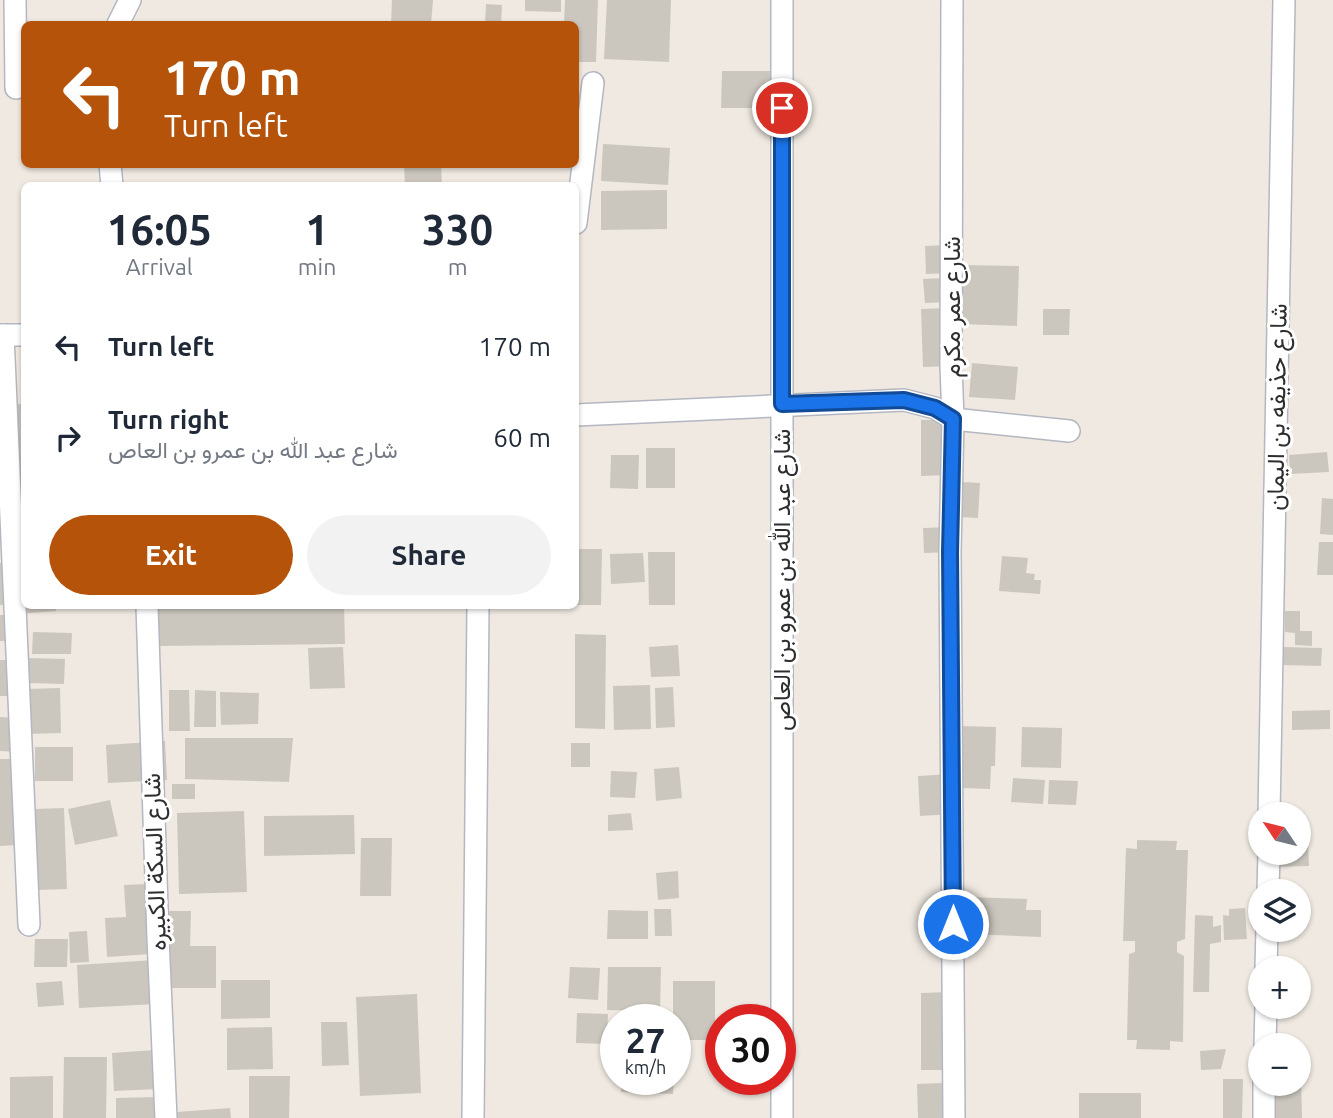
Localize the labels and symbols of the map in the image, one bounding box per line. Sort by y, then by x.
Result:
pin [752,78,812,138]
street label: شارع عمر مكرم [938,236,968,378]
street label: شارع حذيفه بن اليمان [1261,303,1295,511]
street label: شارع عبد الله بن عمرو بن العاص [768,429,798,731]
street label: شارع السكة الكبيره [138,773,174,951]
north arrow [1248,802,1311,864]
position arrow [916,887,990,961]
speed limit sign: 30 [705,1004,796,1095]

